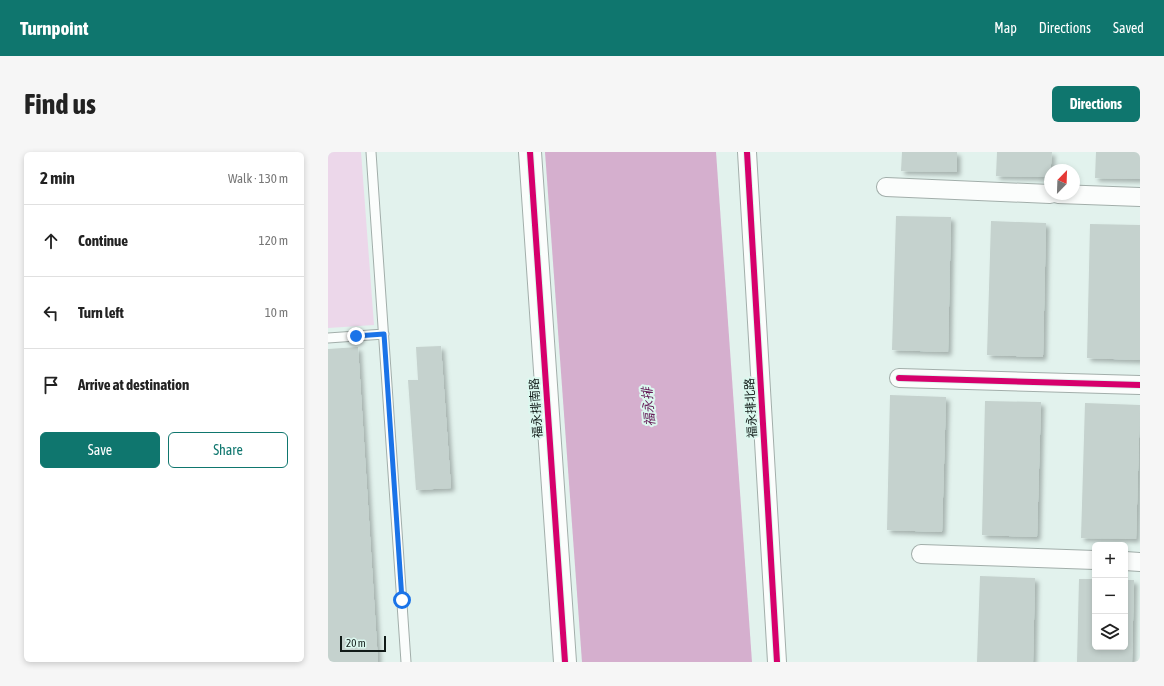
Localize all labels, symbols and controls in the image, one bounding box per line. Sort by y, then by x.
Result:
text: Turnpoint [20,17,88,39]
text: Map [994,20,1017,36]
text: Directions [1039,20,1091,36]
text: Saved [1113,20,1144,36]
button: Directions [1052,86,1140,122]
text: Find us [24,88,96,120]
north arrow [1044,164,1080,200]
text: 2 min [40,168,75,188]
text: Walk · 130 m [228,171,288,186]
icon: ahead [40,230,62,252]
text: Continue [78,232,128,249]
text: 120 m [259,233,288,248]
icon: left [40,302,62,324]
text: Turn left [78,304,124,321]
text: 10 m [265,305,288,320]
route end [347,327,365,345]
icon: arrive [40,374,62,396]
text: Arrive at destination [78,376,189,393]
street label: 福永排南路 [527,378,545,438]
street label: 福永排北路 [742,378,760,438]
water label: 福永排 [639,385,658,427]
button: Save [40,432,160,468]
button: Share [168,432,288,468]
map controls [1092,542,1128,650]
button: + [1092,542,1128,578]
button: − [1092,578,1128,614]
route start [393,591,411,609]
button: layers [1092,614,1128,650]
scale bar [340,634,386,653]
text: 20 m [346,637,366,649]

